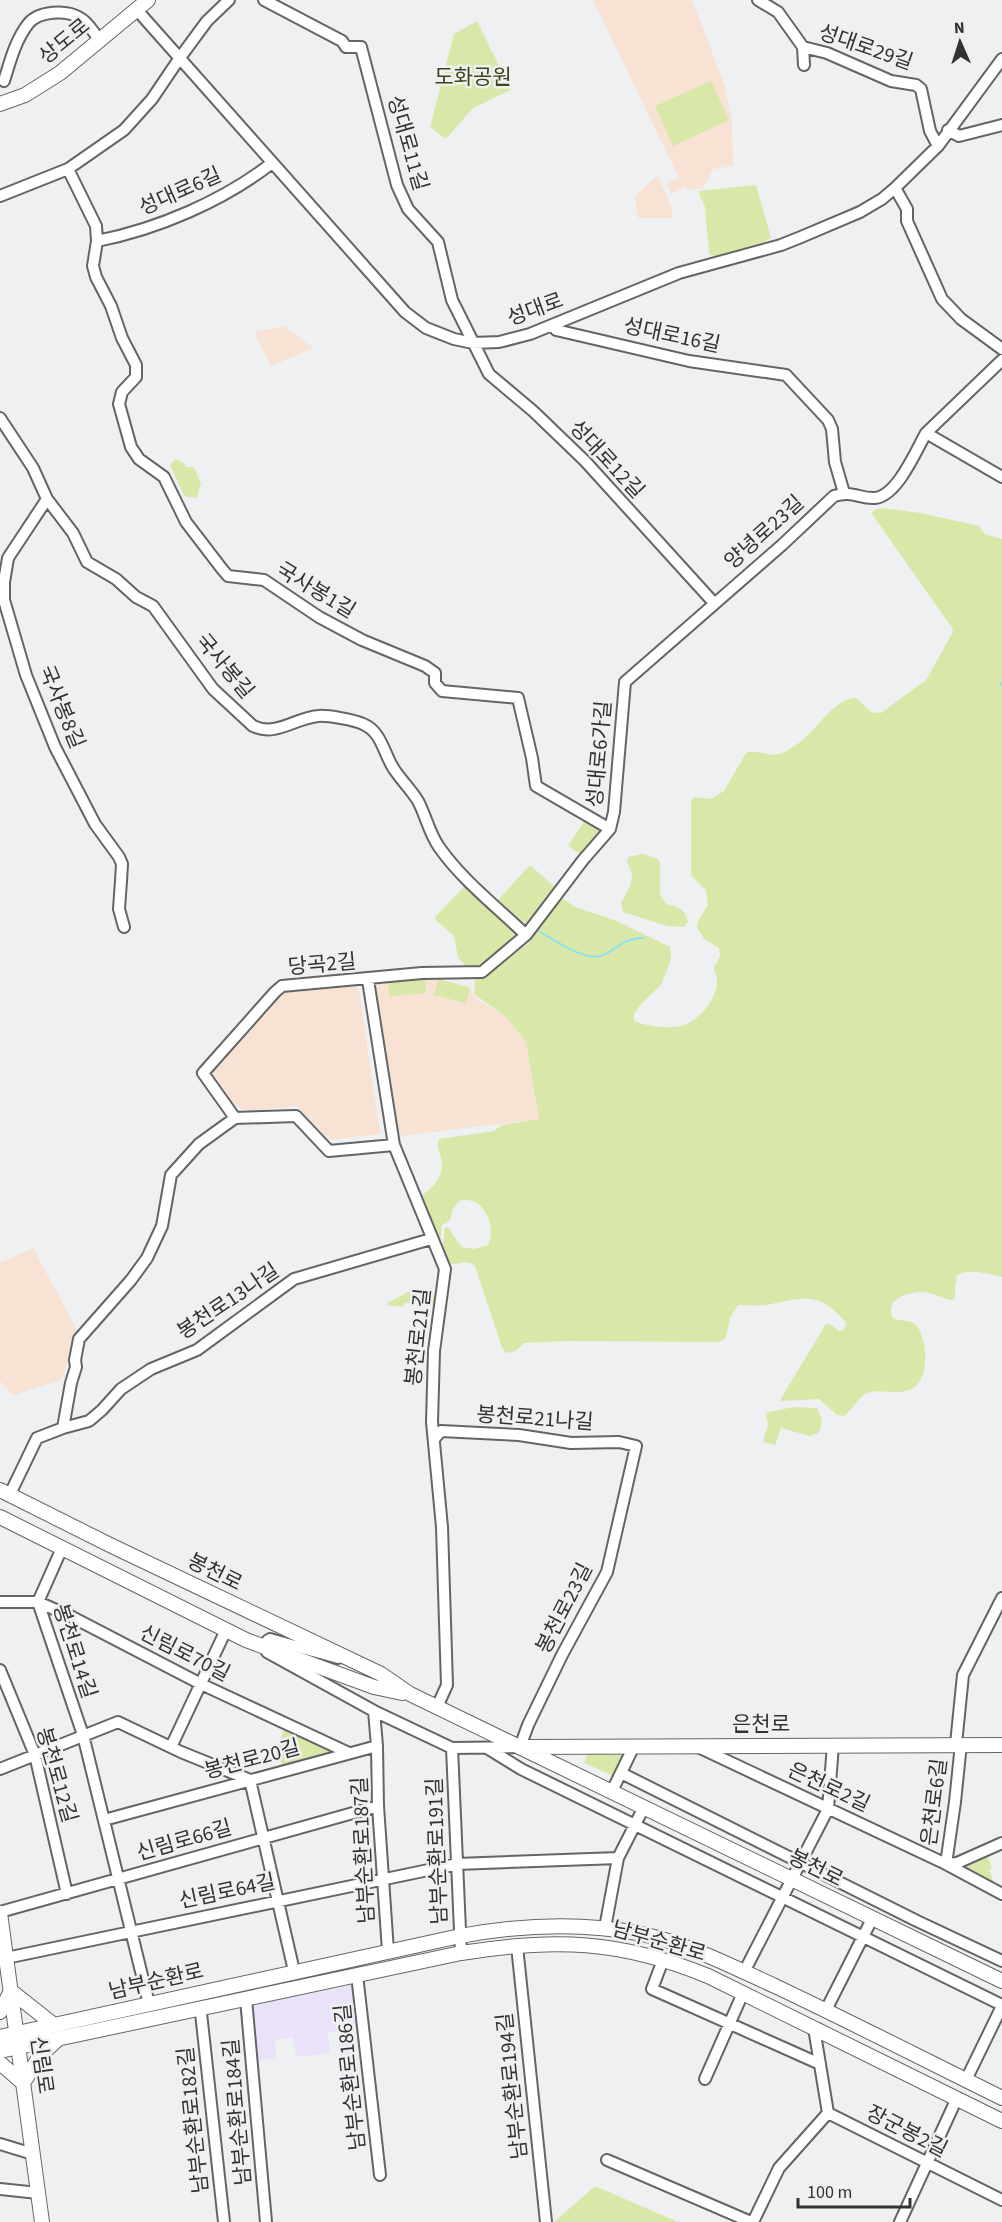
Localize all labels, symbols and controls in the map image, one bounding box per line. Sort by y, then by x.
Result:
street label: 상도로 [32,11,96,71]
north arrow [930,12,990,72]
street label: 성대로29길 [815,17,917,77]
text: N [953,17,965,39]
park label: 도화공원 [434,62,512,92]
street label: 성대로11길 [380,92,436,194]
street label: 성대로6길 [134,159,226,223]
street label: 성대로 [503,285,567,333]
street label: 성대로16길 [621,310,723,360]
street label: 성대로12길 [563,413,651,505]
street label: 양녕로23길 [717,488,811,576]
street label: 국사봉1길 [271,555,361,625]
street label: 국사봉길 [189,627,261,705]
street label: 국사봉8길 [32,661,92,753]
street label: 성대로6가길 [579,699,619,809]
street label: 당곡2길 [287,946,357,982]
street label: 봉천로13나길 [171,1256,285,1346]
street label: 봉천로21길 [398,1287,438,1387]
street label: 봉천로21나길 [475,1399,595,1437]
street label: 봉천로 [182,1546,248,1598]
street label: 봉천로23길 [528,1557,600,1659]
street label: 봉천로14길 [46,1600,104,1702]
street label: 신림로70길 [134,1617,236,1689]
street label: 은천로 [732,1709,790,1739]
street label: 봉천로12길 [29,1724,85,1826]
street label: 봉천로20길 [201,1732,303,1786]
street label: 은천로2길 [783,1755,875,1819]
street label: 은천로6길 [914,1757,954,1847]
street label: 남부순환로187길 [344,1776,382,1924]
street label: 남부순환로191길 [419,1777,455,1925]
street label: 신림로66길 [133,1812,235,1868]
street label: 봉천로 [783,1842,849,1894]
street label: 신림로64길 [176,1866,278,1916]
street label: 남부순환로 [608,1913,710,1969]
street label: 남부순환로 [106,1956,206,2006]
street label: 남부순환로186길 [327,2002,373,2152]
street label: 남부순환로194길 [489,2011,535,2161]
street label: 신림로 [23,2034,61,2096]
street label: 남부순환로184길 [216,2037,258,2187]
street label: 남부순환로182길 [170,2045,216,2195]
street label: 장군봉2길 [861,2098,953,2164]
scale bar [798,2171,910,2209]
text: 100 m [807,2180,852,2205]

